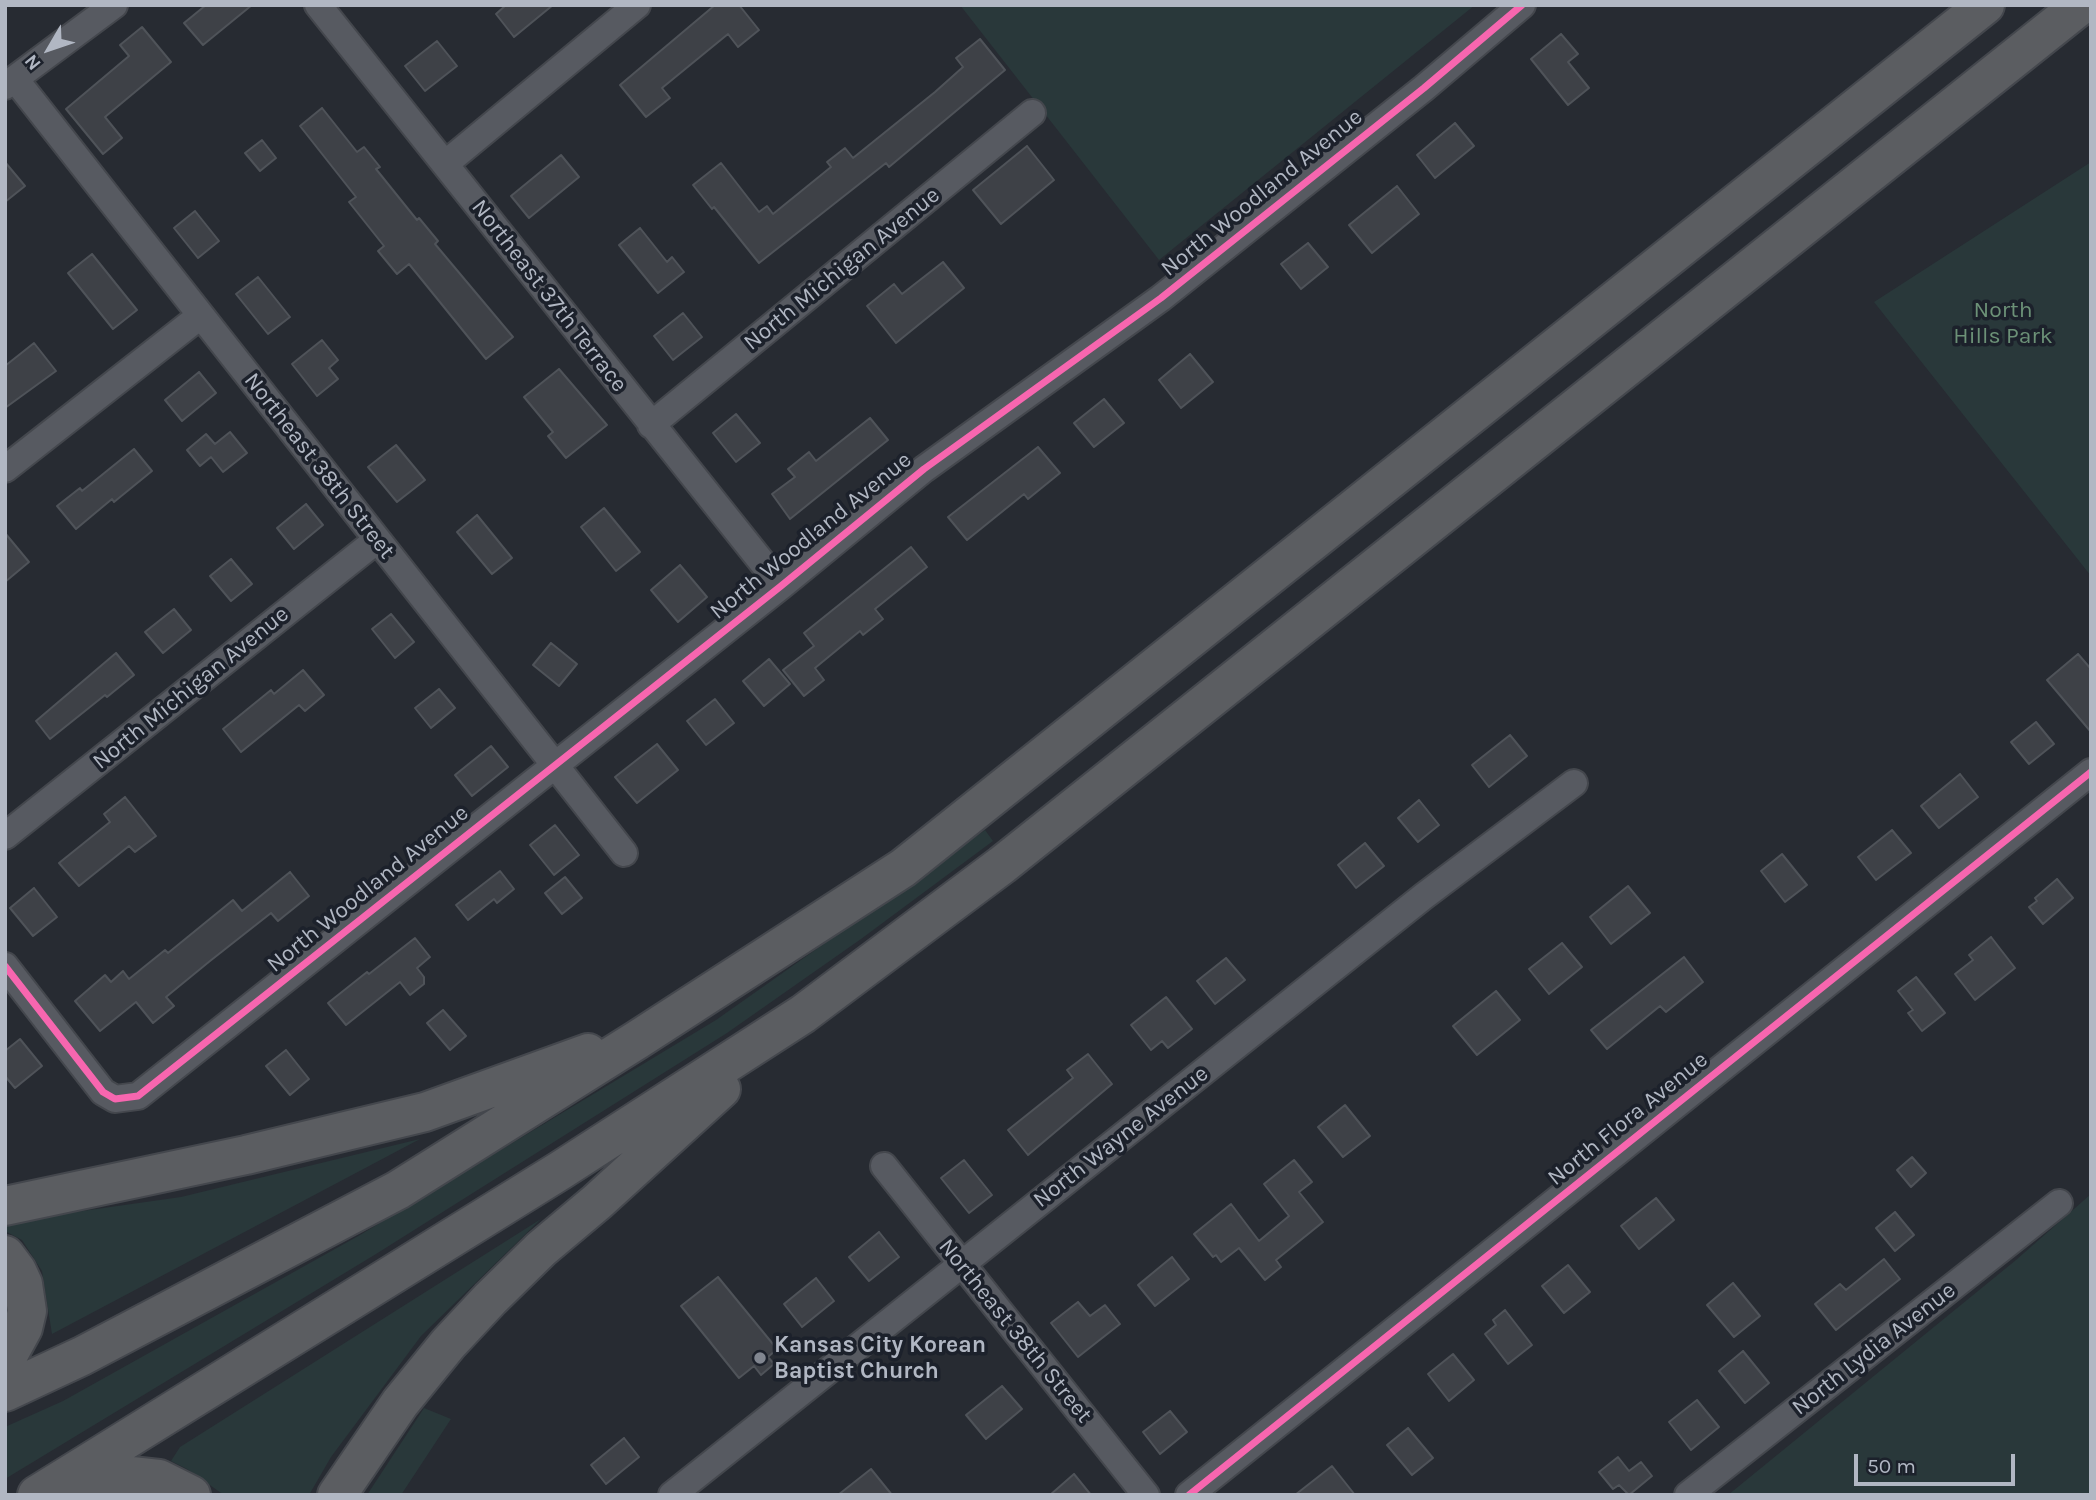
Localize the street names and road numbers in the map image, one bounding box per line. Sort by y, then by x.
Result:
street label: North Woodland Avenue [1156,103,1368,283]
street label: North Michigan Avenue [738,181,946,357]
street label: Northeast 37th Terrace [465,194,633,398]
street label: Northeast 38th Street [238,367,400,565]
street label: North Woodland Avenue [705,446,917,626]
street label: North Michigan Avenue [87,600,295,776]
street label: North Woodland Avenue [262,799,474,979]
street label: North Flora Avenue [1542,1046,1714,1192]
street label: North Wayne Avenue [1028,1060,1214,1214]
street label: Northeast 38th Street [932,1233,1098,1429]
street label: North Lydia Avenue [1787,1277,1961,1421]

